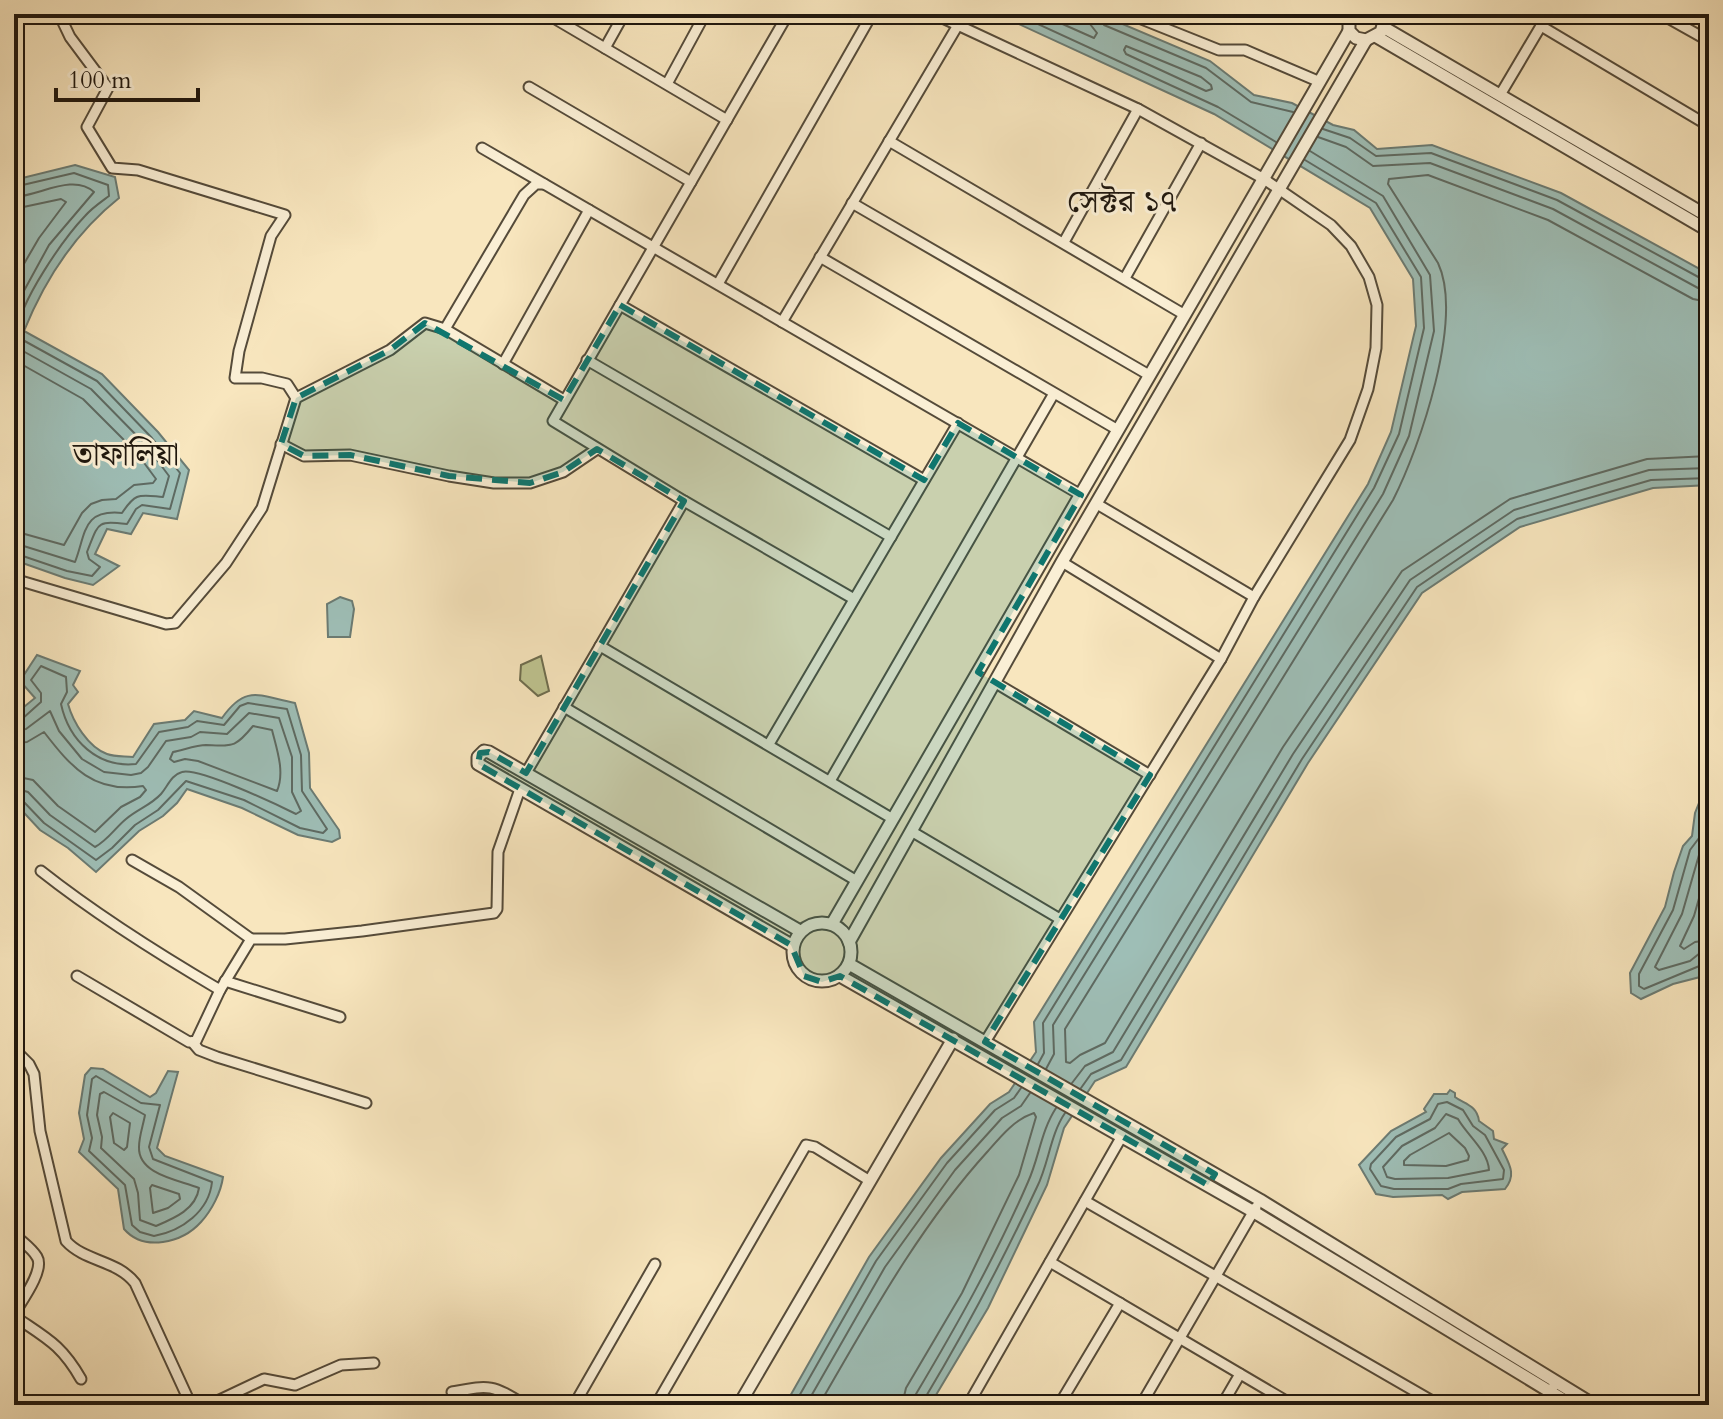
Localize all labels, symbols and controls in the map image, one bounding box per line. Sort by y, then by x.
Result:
scale bar [56,52,198,102]
text: 100 m [68,64,132,97]
district label: সেক্টর ১৭ [1067,180,1177,224]
district label: তাফালিয়া [72,433,179,477]

